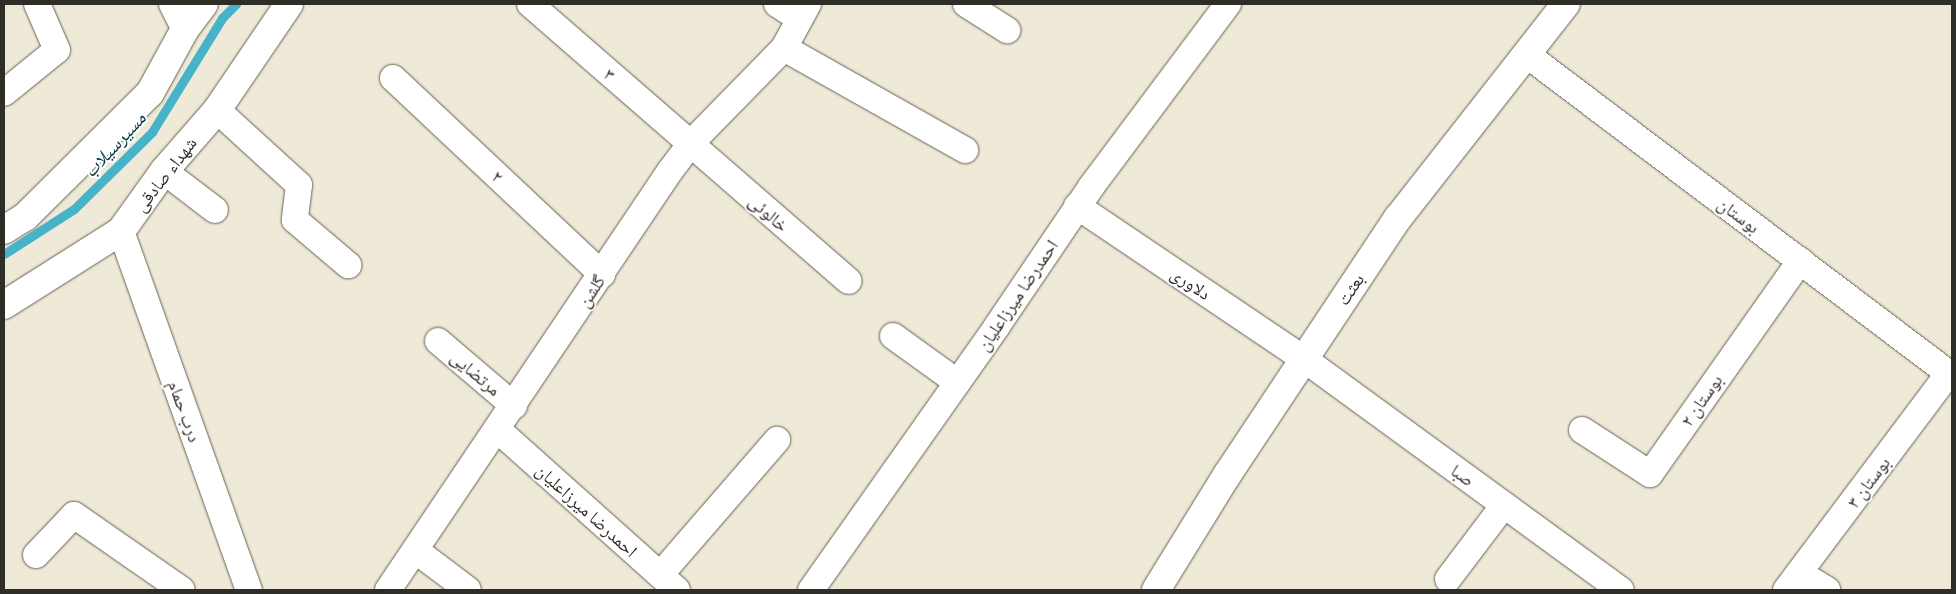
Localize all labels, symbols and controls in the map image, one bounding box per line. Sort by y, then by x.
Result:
street label: ۳ [600,63,620,85]
water label: مسیرسیلاب [78,106,150,182]
street label: شهداء صادقی [129,132,201,216]
street label: ۲ [488,165,508,187]
street label: خالوئی [745,190,793,236]
street label: بوستان [1714,192,1764,238]
street label: احمدرضا میرزاعلیان [972,235,1062,355]
street label: دلاوری [1167,262,1215,304]
street label: بعثت [1332,269,1368,309]
street label: گلشن [573,271,609,311]
street label: مرتضایی [447,346,505,400]
street label: بوستان ۲ [1675,370,1727,430]
street label: درب حمام [164,377,206,445]
street label: بوستان ۳ [1842,452,1894,512]
street label: احمدرضا میرزاعلیان [532,459,642,561]
street label: صبا [1447,459,1479,491]

